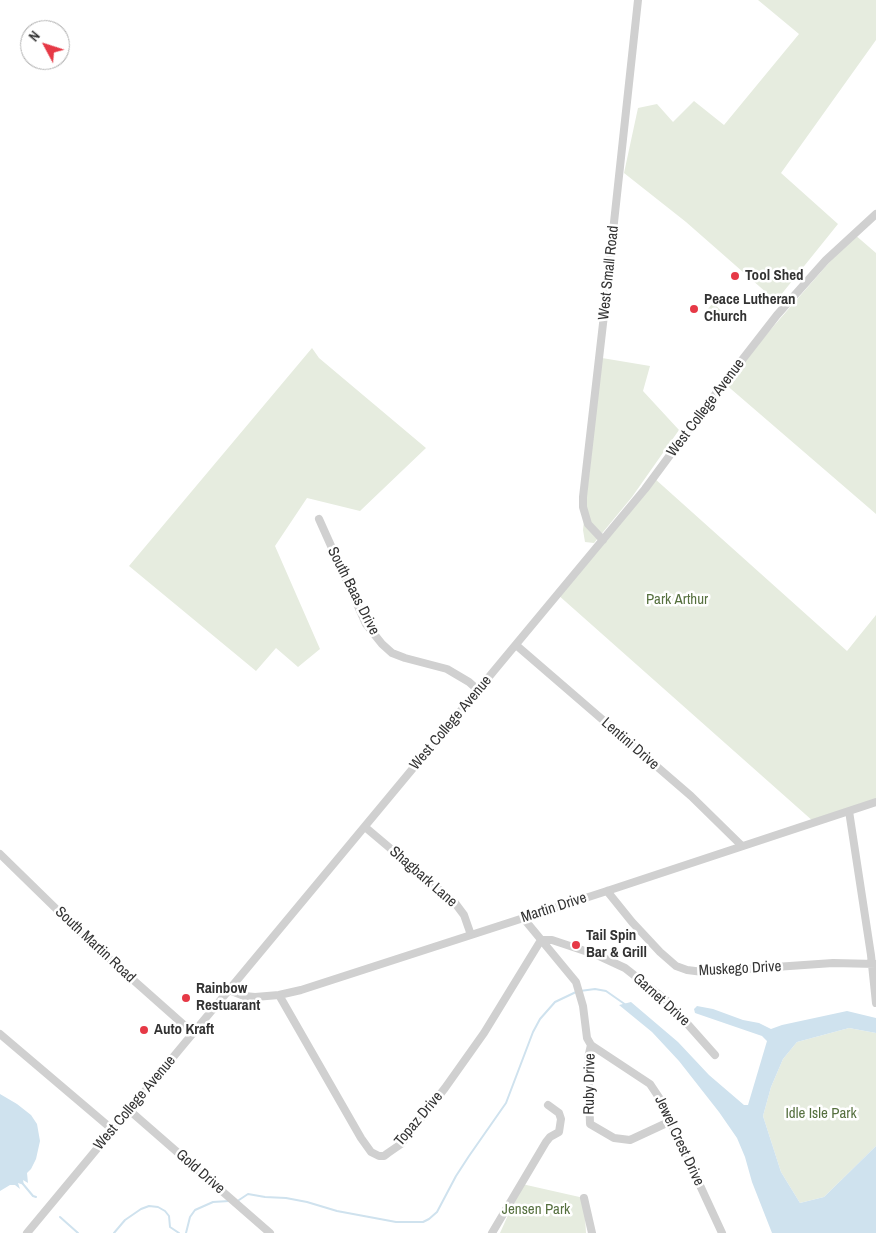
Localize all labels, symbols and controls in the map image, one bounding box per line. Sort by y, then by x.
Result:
north arrow [20,20,70,70]
text: N [25,27,44,45]
street label: West Small Road [595,225,623,321]
place label: Tool Shed [745,267,804,285]
marker: Tool Shed [729,270,741,282]
place label: Peace Lutheran Church [704,291,796,326]
marker: Peace Lutheran Church [688,303,700,315]
street label: West College Avenue [663,356,749,460]
street label: South Baas Drive [323,544,383,638]
park label: Park Arthur [646,591,708,609]
street label: West College Avenue [406,672,496,774]
street label: Lentini Drive [598,714,662,774]
street label: Shagbark Lane [386,843,460,911]
street label: Martin Drive [519,889,589,927]
street label: South Martin Road [51,903,139,987]
place label: Tail Spin Bar & Grill [586,927,647,962]
marker: Tail Spin Bar & Grill [570,939,582,951]
street label: Muskego Drive [698,958,782,980]
street label: Garnet Drive [629,970,693,1030]
place label: Rainbow Restuarant [196,980,260,1015]
marker: Rainbow Restuarant [180,992,192,1004]
place label: Auto Kraft [154,1021,214,1039]
marker: Auto Kraft [138,1024,150,1036]
street label: West College Avenue [90,1052,180,1154]
street label: Ruby Drive [580,1053,600,1115]
street label: Topaz Drive [391,1088,447,1150]
street label: Jewel Crest Drive [650,1093,708,1189]
park label: Idle Isle Park [785,1105,857,1123]
street label: Gold Drive [172,1146,228,1198]
park label: Jensen Park [502,1201,570,1219]

